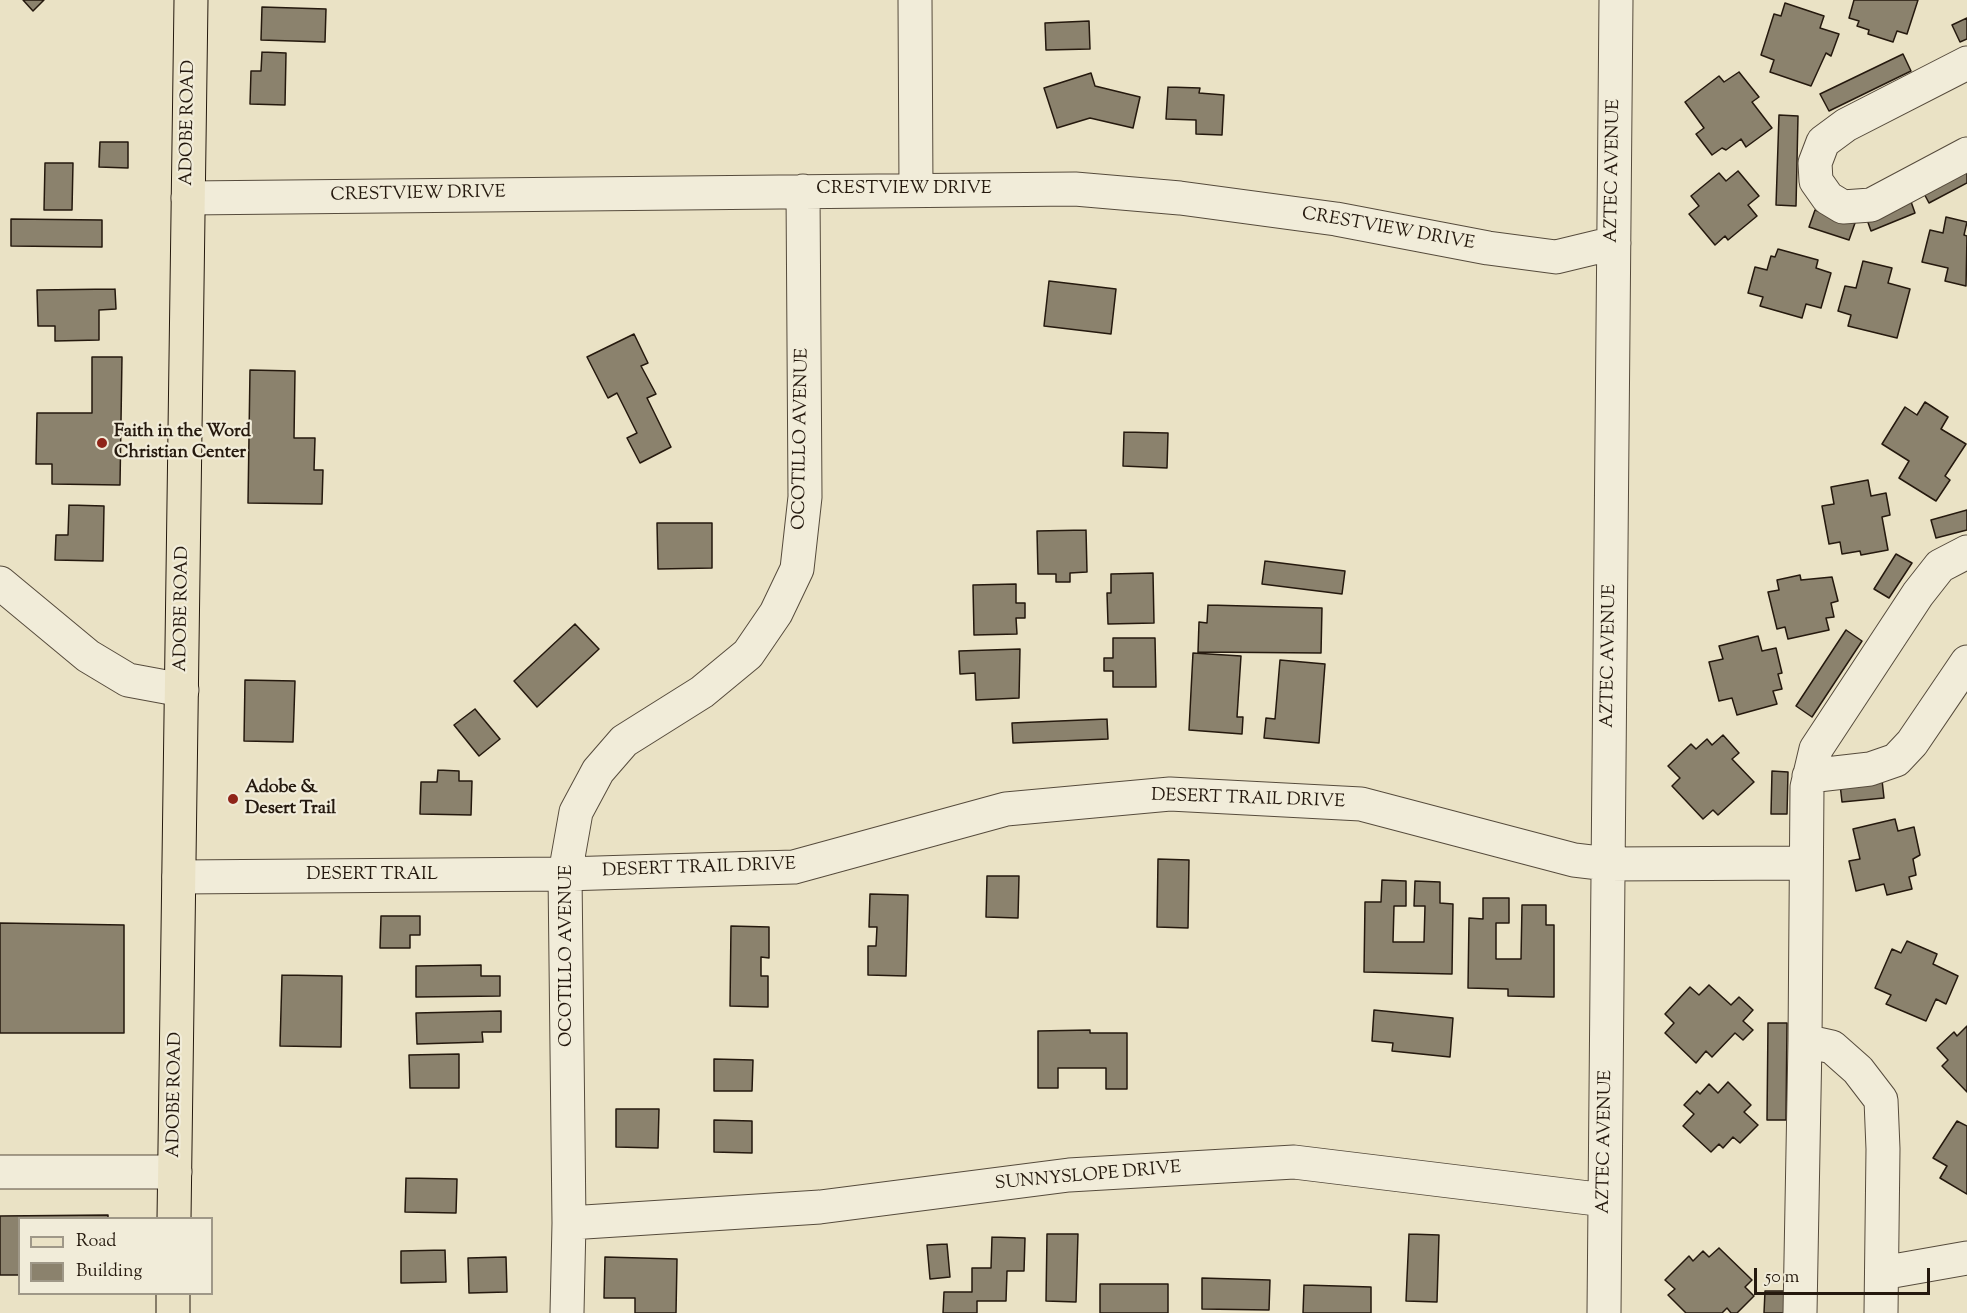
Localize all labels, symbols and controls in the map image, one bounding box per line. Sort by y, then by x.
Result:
street label: ADOBE ROAD [177,60,201,186]
street label: AZTEC AVENUE [1602,99,1626,243]
street label: CRESTVIEW DRIVE [816,179,992,201]
street label: CRESTVIEW DRIVE [330,183,506,207]
street label: CRESTVIEW DRIVE [1300,204,1476,256]
street label: OCOTILLO AVENUE [790,348,814,530]
place label: Faith in the Word Christian Center [114,422,251,464]
marker: Faith in the Word Christian Center [95,436,109,450]
street label: ADOBE ROAD [171,546,195,672]
street label: AZTEC AVENUE [1598,584,1622,728]
place label: Adobe & Desert Trail [245,778,336,820]
street label: DESERT TRAIL DRIVE [1151,786,1345,814]
marker: Adobe & Desert Trail [226,792,240,806]
street label: DESERT TRAIL DRIVE [602,855,796,883]
street label: DESERT TRAIL [306,865,438,887]
street label: OCOTILLO AVENUE [557,865,579,1047]
street label: ADOBE ROAD [164,1032,188,1158]
street label: AZTEC AVENUE [1594,1070,1618,1214]
street label: SUNNYSLOPE DRIVE [994,1158,1182,1196]
legend [18,1217,213,1295]
text: Road [76,1229,116,1255]
scale bar [1757,1256,1932,1294]
text: Building [76,1259,142,1285]
text: 50 m [1765,1265,1799,1291]

